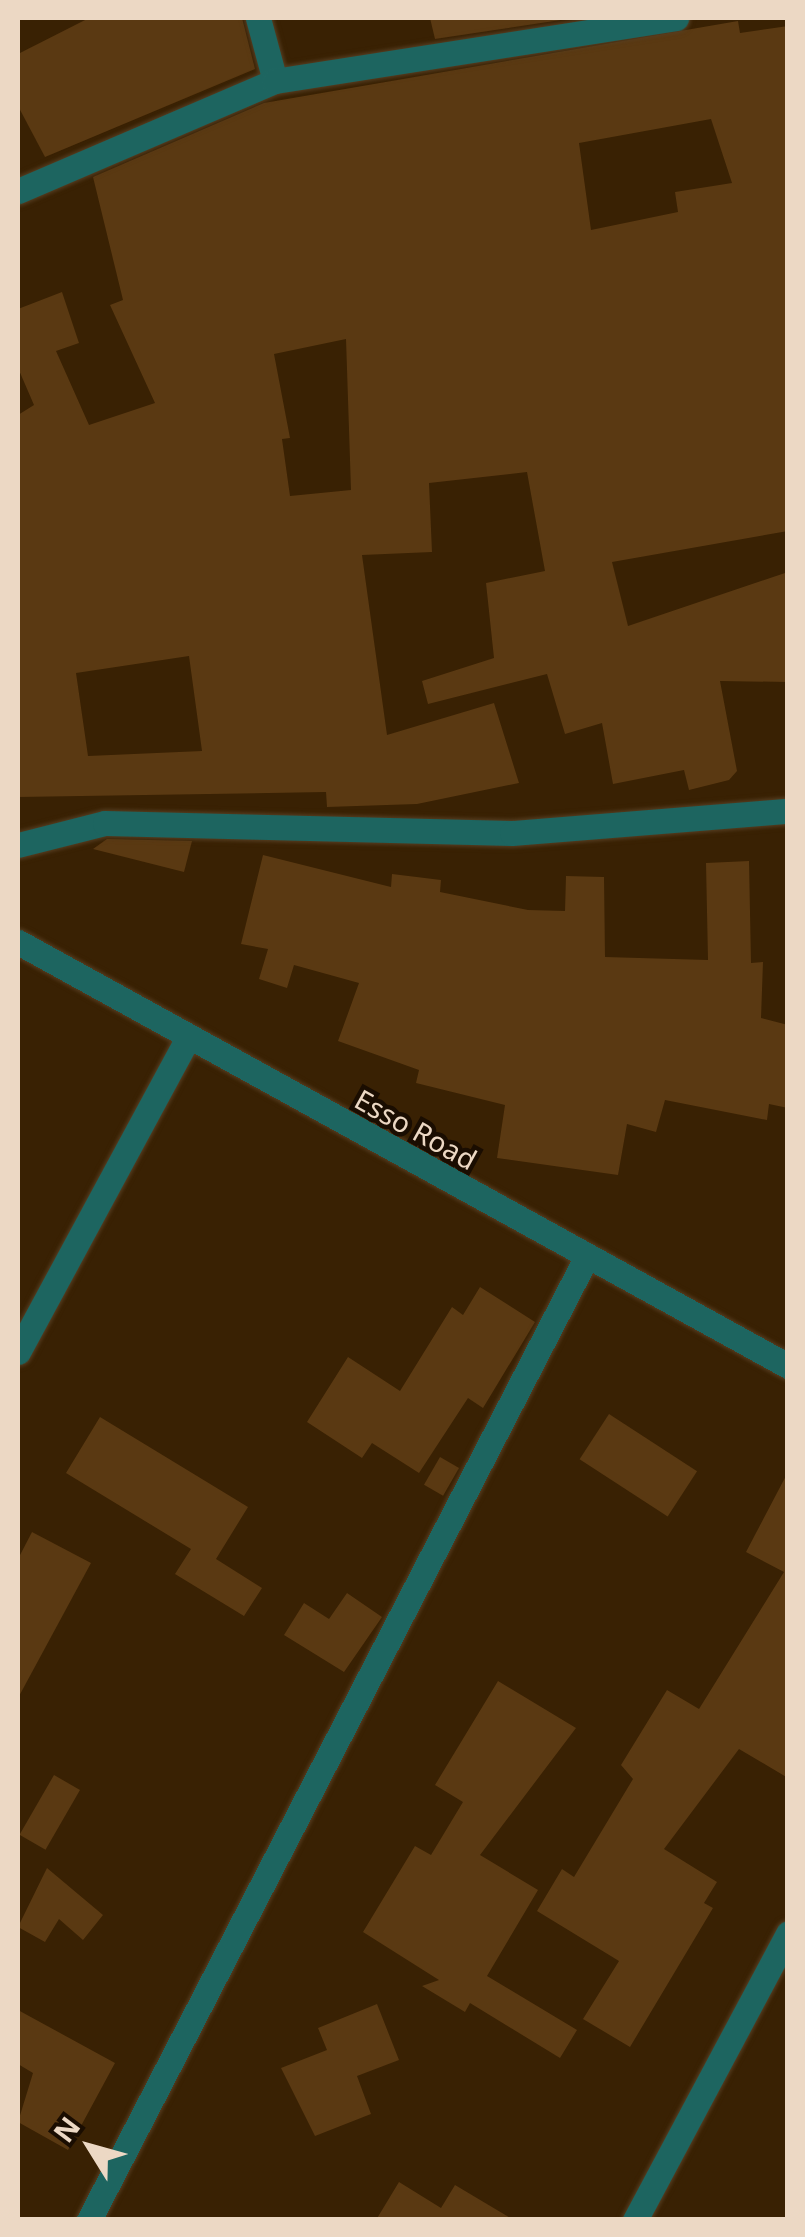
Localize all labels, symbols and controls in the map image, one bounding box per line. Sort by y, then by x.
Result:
street label: Esso Road [349,1082,483,1176]
north arrow [40,2097,140,2197]
text: N [44,2108,88,2149]

